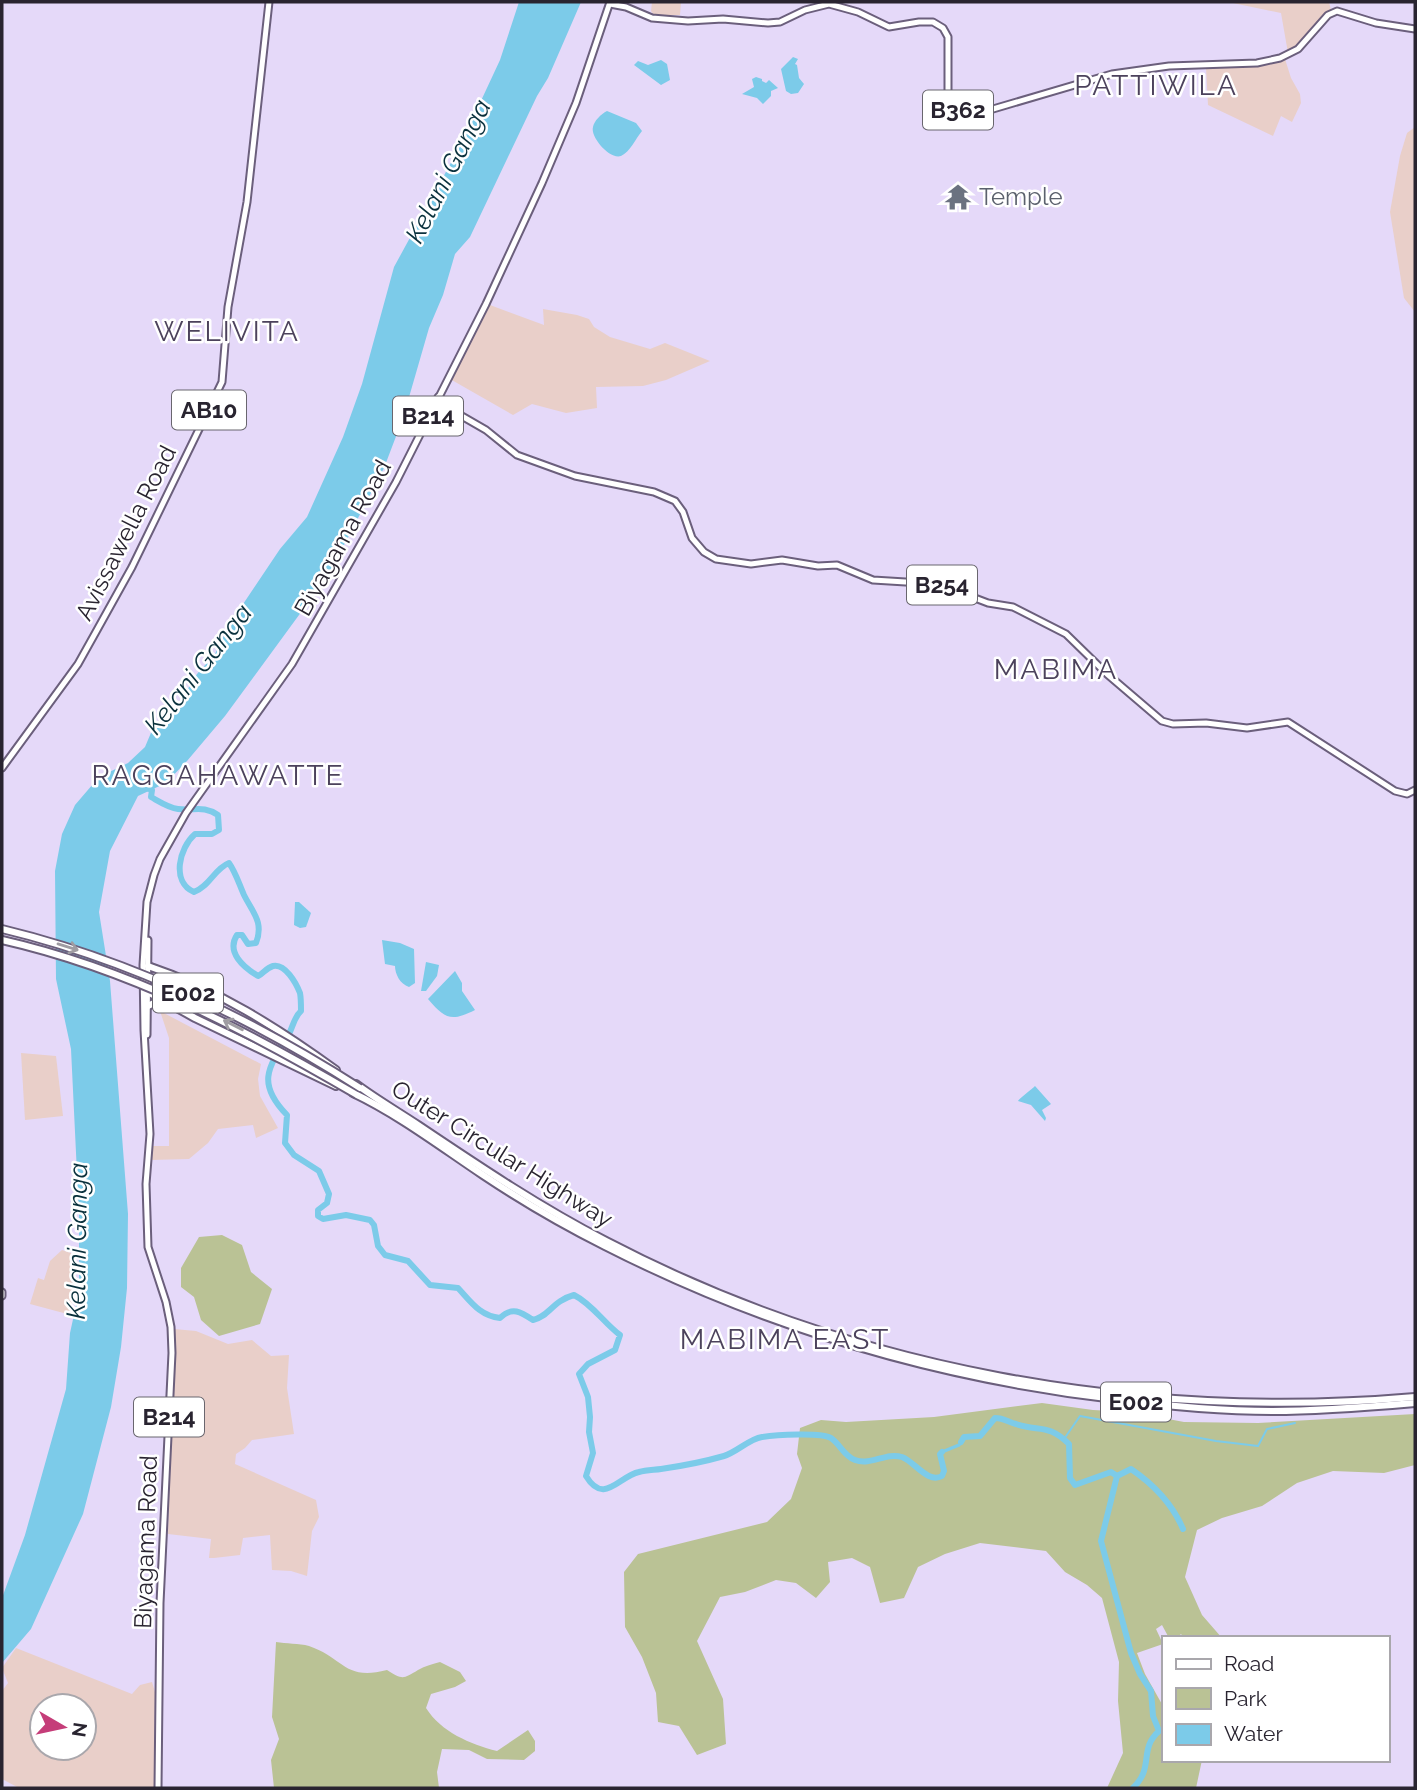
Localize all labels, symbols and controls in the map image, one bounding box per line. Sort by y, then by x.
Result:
district label: PATTIWILA [1074,69,1238,102]
road number: B362 [923,90,993,130]
water label: Kelani Ganga [399,94,497,248]
temple icon: Temple [943,182,973,212]
place label: Temple [979,182,1063,211]
district label: WELIVITA [154,315,300,348]
road number: AB10 [172,390,246,430]
road number: B214 [393,396,463,436]
street label: Avissawella Road [69,441,182,625]
street label: Biyagama Road [288,455,397,621]
road number: B254 [907,566,977,604]
water label: Kelani Ganga [138,598,258,740]
district label: MABIMA [994,653,1118,686]
district label: RAGGAHAWATTE [91,759,345,792]
one-way arrow [56,942,78,955]
road number: E002 [153,974,223,1012]
one-way arrow [223,1018,244,1032]
street label: Outer Circular Highway [386,1074,618,1234]
water label: Kelani Ganga [61,1162,93,1320]
district label: MABIMA EAST [680,1323,890,1356]
road number: E002 [1101,1382,1171,1422]
road number: B214 [134,1398,204,1436]
street label: Biyagama Road [128,1455,163,1629]
legend [1162,1636,1389,1762]
text: Road [1224,1651,1274,1676]
text: Park [1224,1686,1267,1711]
north arrow [28,1692,98,1762]
text: N [68,1721,92,1739]
text: Water [1224,1721,1283,1746]

